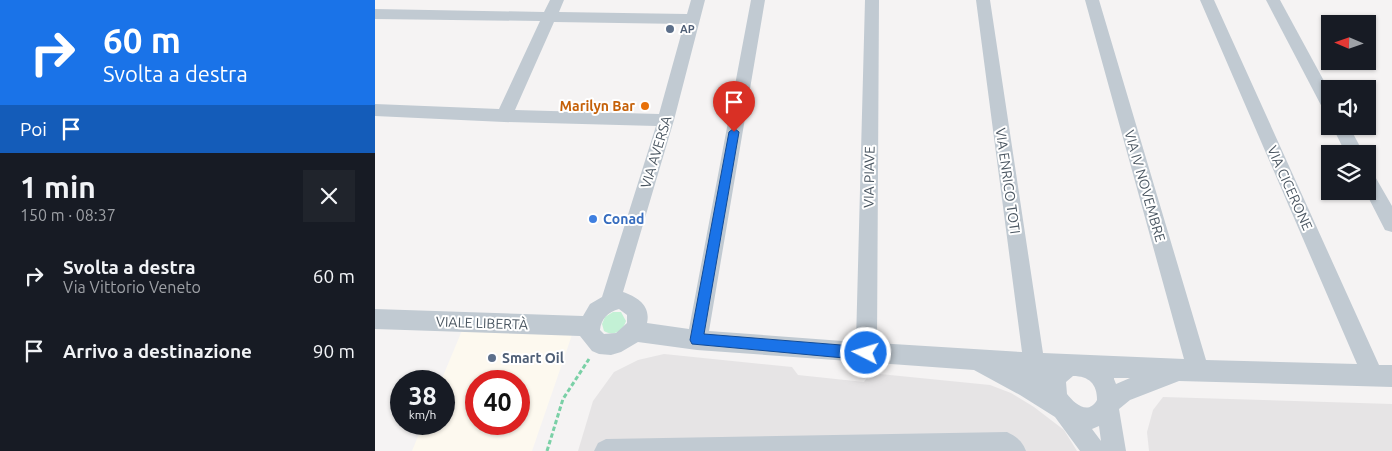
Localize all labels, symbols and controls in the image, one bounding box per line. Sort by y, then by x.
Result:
north arrow [1321,15,1376,70]
map controls [1321,15,1376,200]
icon: right [20,20,85,85]
text: 60 m [103,20,181,60]
marker: AP [664,23,676,35]
place label: AP [680,23,695,35]
text: Svolta a destra [103,61,248,86]
button: sound [1321,80,1376,135]
pin [713,81,755,132]
icon: arrive [720,88,748,116]
place label: Marilyn Bar [560,98,635,114]
marker: Marilyn Bar [639,100,651,112]
street label: VIA AVERSA [637,114,675,190]
icon: arrive [57,115,85,143]
text: Poi [20,118,47,140]
street label: VIA ENRICO TOTI [993,127,1023,235]
street label: VIA IV NOVEMBRE [1121,128,1169,244]
street label: VIA CICERONE [1264,143,1316,233]
button: layers [1321,145,1376,200]
street label: VIA PIAVE [860,146,878,208]
text: 1 min [20,170,96,204]
button: close [303,170,355,222]
text: 150 m · 08:37 [20,206,116,224]
place label: Conad [603,211,644,227]
marker: Conad [587,213,599,225]
text: Svolta a destra [63,256,196,278]
icon: right [20,262,48,290]
text: 60 m [313,265,355,287]
text: Via Vittorio Veneto [63,278,201,296]
street label: VIALE LIBERTÀ [436,312,528,333]
position arrow [839,326,891,378]
icon: arrive [20,337,48,365]
text: Arrivo a destinazione [63,340,252,362]
text: 90 m [313,340,355,362]
place label: Smart Oil [502,350,564,366]
marker: Smart Oil [486,352,498,364]
speed limit sign: 40 [465,370,530,435]
text: 38 [408,382,437,410]
text: km/h [409,408,436,421]

